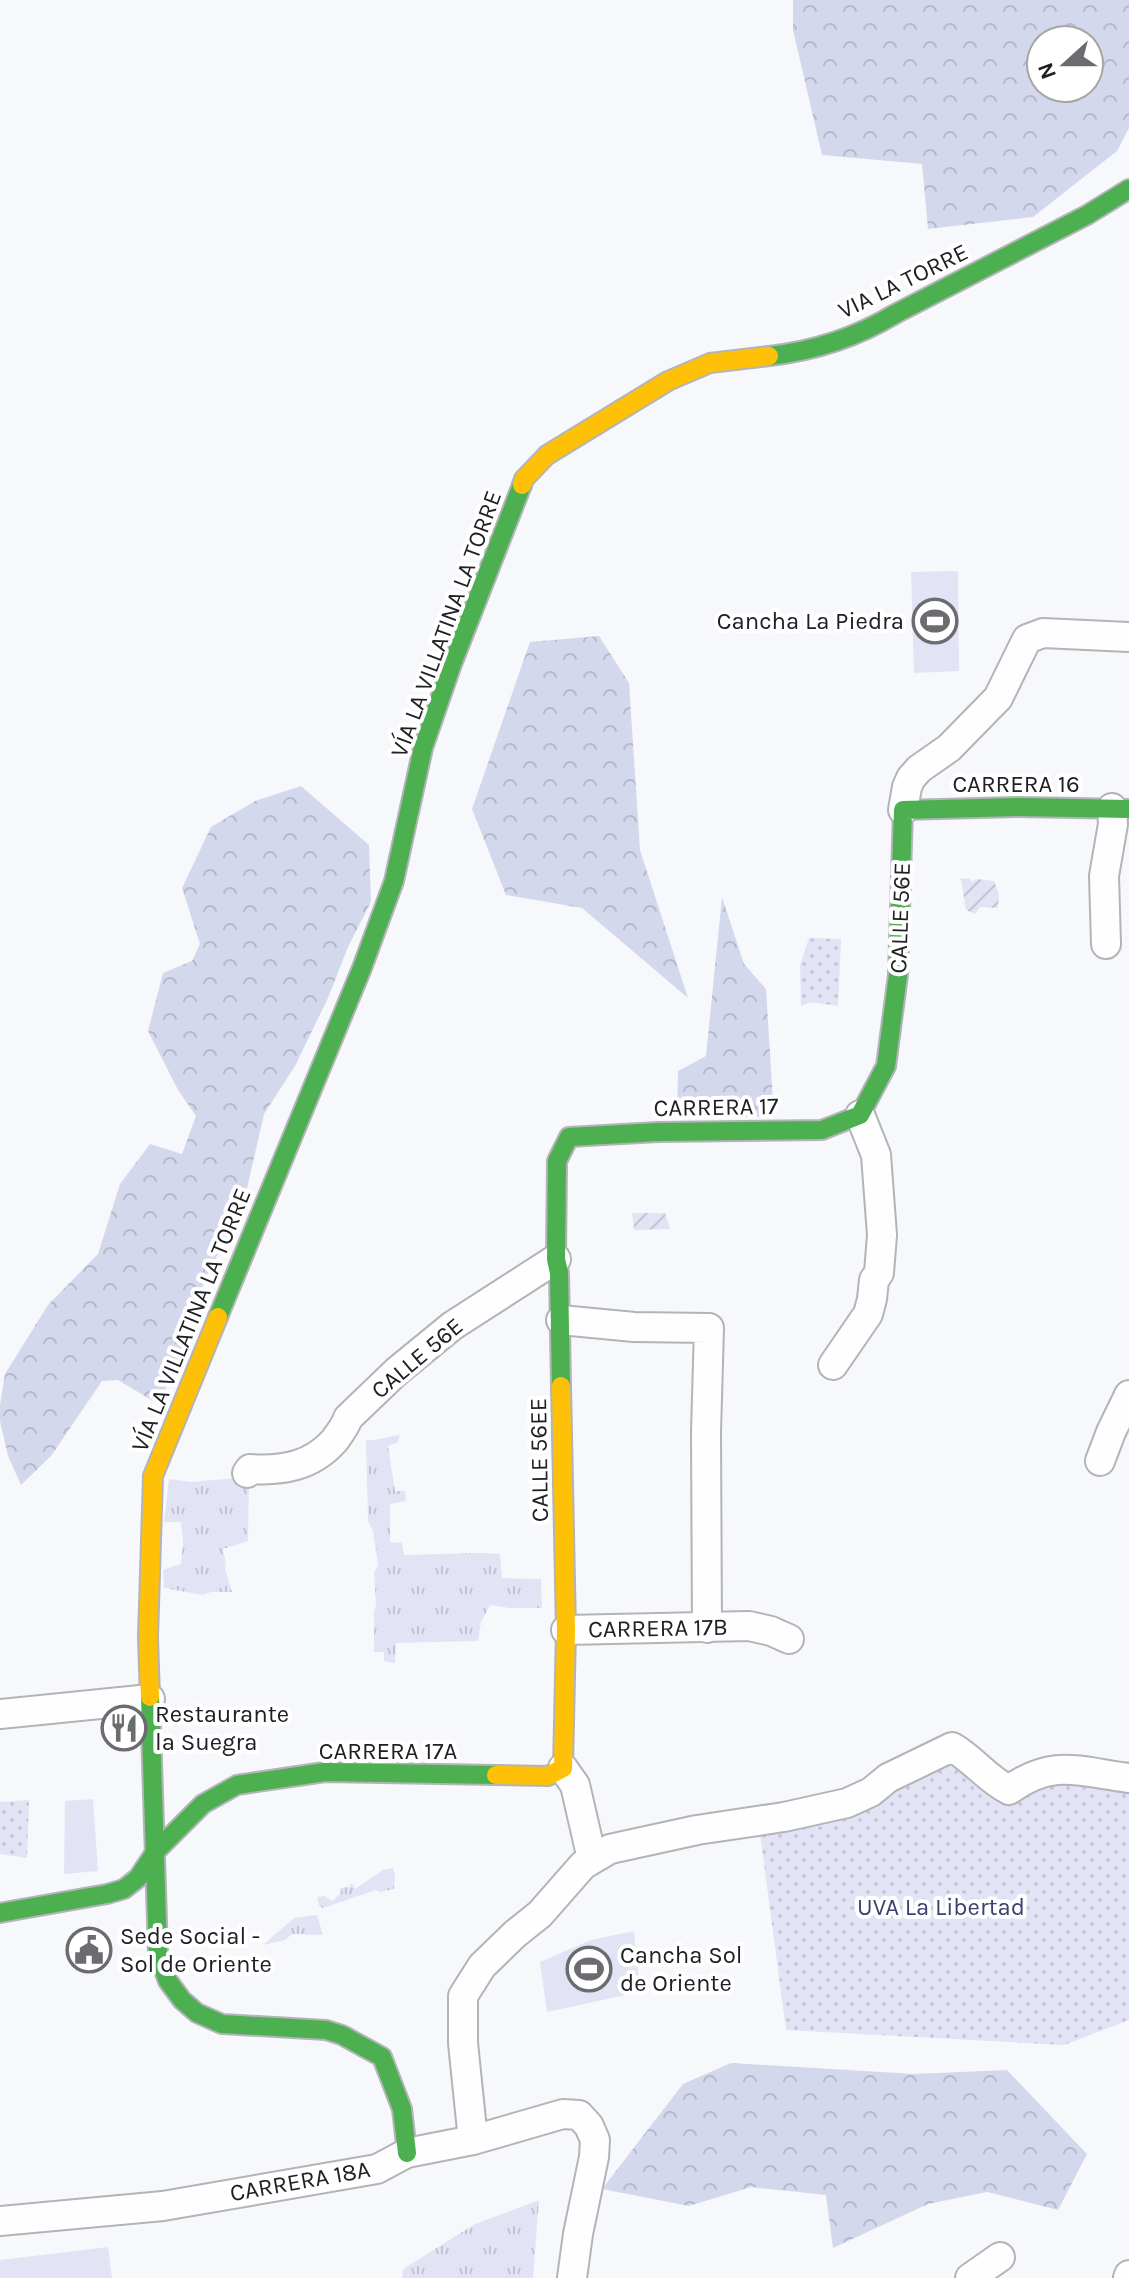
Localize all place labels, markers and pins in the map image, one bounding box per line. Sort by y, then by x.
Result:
sports icon: Cancha La Piedra [911,597,959,645]
place label: Cancha La Piedra [717,607,904,635]
place label: Restaurante la Suegra [155,1700,289,1756]
restaurant icon: Restaurante la Suegra [100,1704,148,1752]
place label: Sede Social - Sol de Oriente [120,1922,272,1978]
public building icon: Sede Social - Sol de Oriente [65,1926,113,1974]
place label: Cancha Sol de Oriente [620,1941,743,1997]
sports icon: Cancha Sol de Oriente [565,1945,613,1993]

